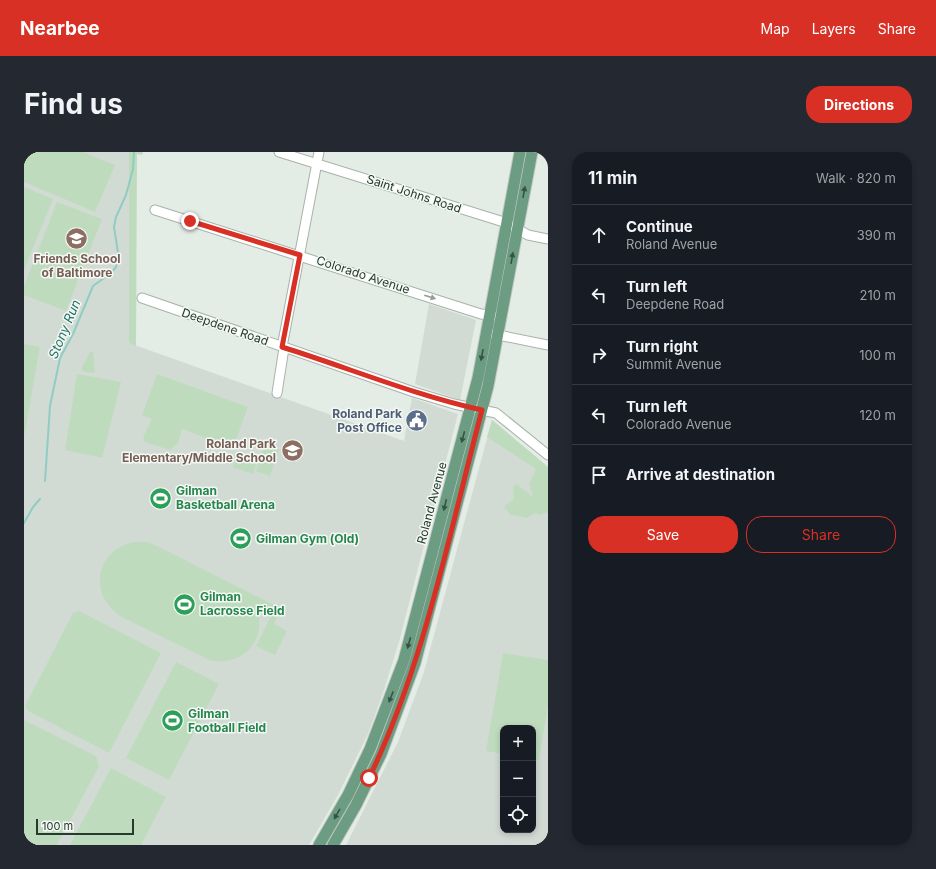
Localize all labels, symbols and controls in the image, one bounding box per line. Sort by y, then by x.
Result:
text: Nearbee [20,17,100,40]
text: Map [761,20,790,37]
text: Layers [812,20,856,37]
text: Share [878,20,916,37]
button: Directions [806,86,912,123]
text: Find us [24,87,123,121]
text: 11 min [588,168,637,188]
text: Walk · 820 m [816,170,896,186]
street label: Saint Johns Road [365,171,463,216]
one-way arrow [522,186,528,198]
route end [181,212,199,230]
text: Continue [626,217,693,236]
icon: ahead [588,224,610,246]
school or university icon: Friends School of Baltimore [64,225,90,251]
text: 390 m [857,227,896,243]
text: Roland Avenue [626,236,717,252]
place label: Friends School of Baltimore [33,251,121,280]
street label: Colorado Avenue [315,252,412,297]
one-way arrow [510,252,516,264]
text: Turn left [626,277,687,296]
icon: left [588,284,610,306]
text: 210 m [860,287,896,303]
one-way arrow [425,294,437,300]
text: Deepdene Road [626,296,724,312]
water label: Stony Run [44,297,84,361]
street label: Deepdene Road [180,305,271,348]
text: Turn right [626,337,698,356]
icon: right [588,344,610,366]
text: 100 m [859,347,896,363]
one-way arrow [479,349,485,361]
text: Summit Avenue [626,356,722,372]
text: Turn left [626,397,687,416]
icon: left [588,404,610,426]
place label: Roland Park Post Office [332,406,402,435]
text: 120 m [860,407,896,423]
public building icon: Roland Park Post Office [404,408,430,434]
text: Colorado Avenue [626,416,732,432]
one-way arrow [460,432,466,444]
place label: Roland Park Elementary/Middle School [122,436,276,465]
school or university icon: Roland Park Elementary/Middle School [279,438,305,464]
street label: Roland Avenue [413,460,450,546]
icon: arrive [588,464,610,486]
text: Arrive at destination [626,465,775,484]
place label: Gilman Basketball Arena [176,483,275,512]
sports icon: Gilman Basketball Arena [147,485,173,511]
one-way arrow [442,499,448,511]
button: Save [588,516,738,553]
button: Share [746,516,896,553]
sports icon: Gilman Gym (Old) [227,526,253,552]
place label: Gilman Gym (Old) [256,531,359,546]
place label: Gilman Lacrosse Field [200,589,284,618]
sports icon: Gilman Lacrosse Field [171,591,197,617]
one-way arrow [406,638,412,650]
one-way arrow [388,691,394,703]
place label: Gilman Football Field [188,706,266,735]
sports icon: Gilman Football Field [160,708,186,734]
map controls [500,725,536,833]
button: + [500,725,536,761]
button: − [500,761,536,797]
route start [360,769,378,787]
button: locate [500,797,536,833]
one-way arrow [334,809,340,820]
scale bar [36,817,134,836]
text: 100 m [42,819,73,833]

